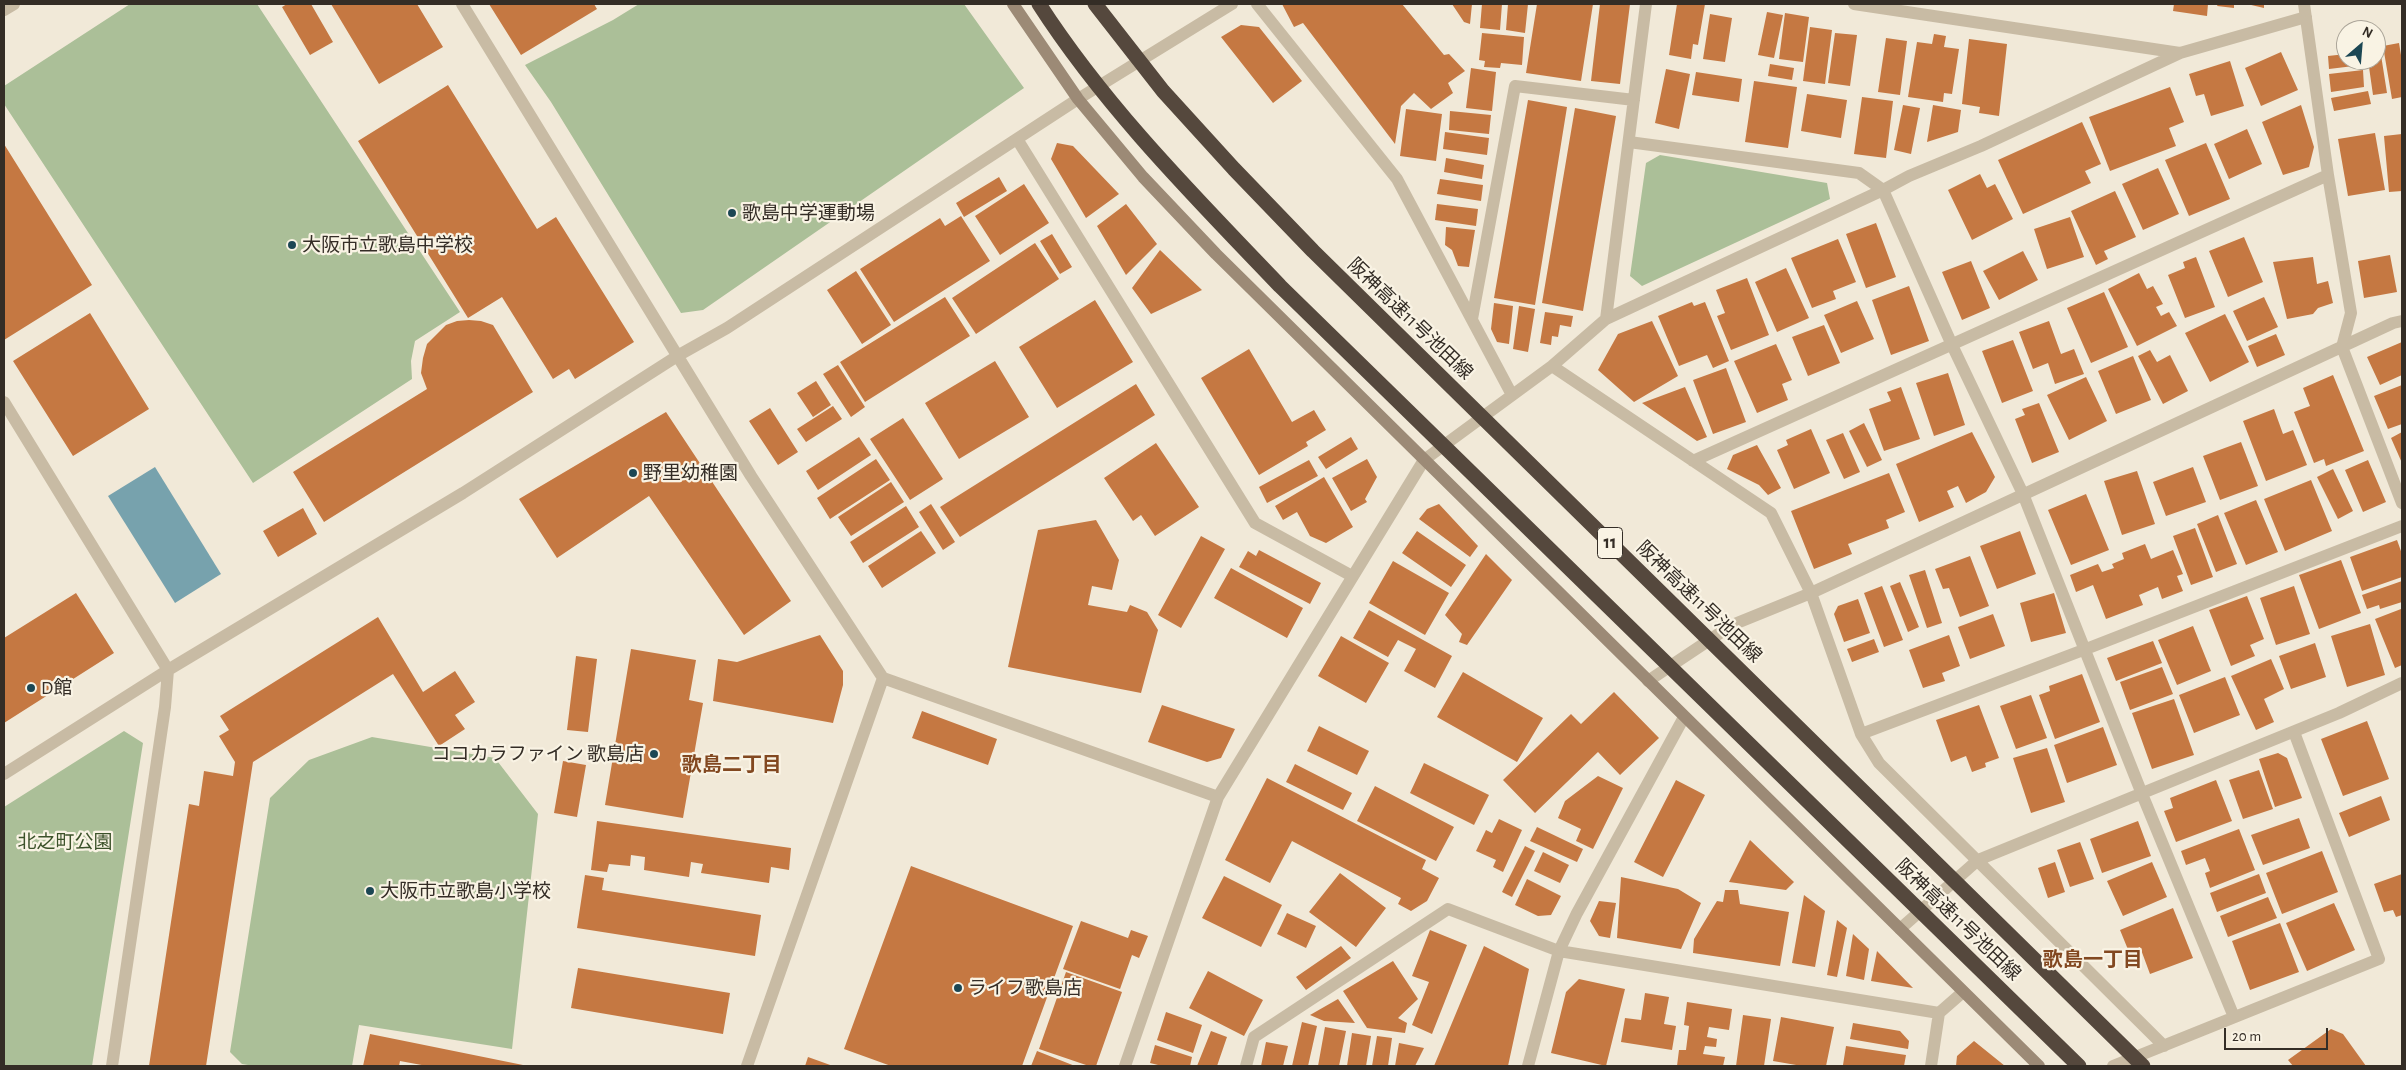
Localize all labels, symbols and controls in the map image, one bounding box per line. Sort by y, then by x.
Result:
north arrow [2336,20,2386,70]
text: N [2360,24,2375,41]
place label: 歌島中学運動場 [742,202,875,224]
marker: 歌島中学運動場 [726,207,738,219]
place label: 大阪市立歌島中学校 [302,234,473,256]
marker: 大阪市立歌島中学校 [286,239,298,251]
street label: 阪神高速11号池田線 [1343,253,1477,385]
place label: 野里幼稚園 [643,462,738,484]
marker: 野里幼稚園 [627,467,639,479]
road number: 11 [1598,528,1622,558]
street label: 阪神高速11号池田線 [1632,536,1766,668]
place label: D館 [41,677,72,699]
marker: D館 [25,682,37,694]
place label: ココカラファイン 歌島店 [432,743,644,765]
marker: ココカラファイン 歌島店 [648,748,660,760]
district label: 歌島二丁目 [682,753,782,777]
park label: 北之町公園 [18,831,112,853]
street label: 阪神高速11号池田線 [1891,854,2025,986]
place label: 大阪市立歌島小学校 [380,880,551,902]
marker: 大阪市立歌島小学校 [364,885,376,897]
district label: 歌島一丁目 [2043,948,2143,972]
place label: ライフ歌島店 [968,977,1082,999]
marker: ライフ歌島店 [952,982,964,994]
scale bar [2226,1018,2330,1050]
text: 20 m [2232,1029,2261,1044]

